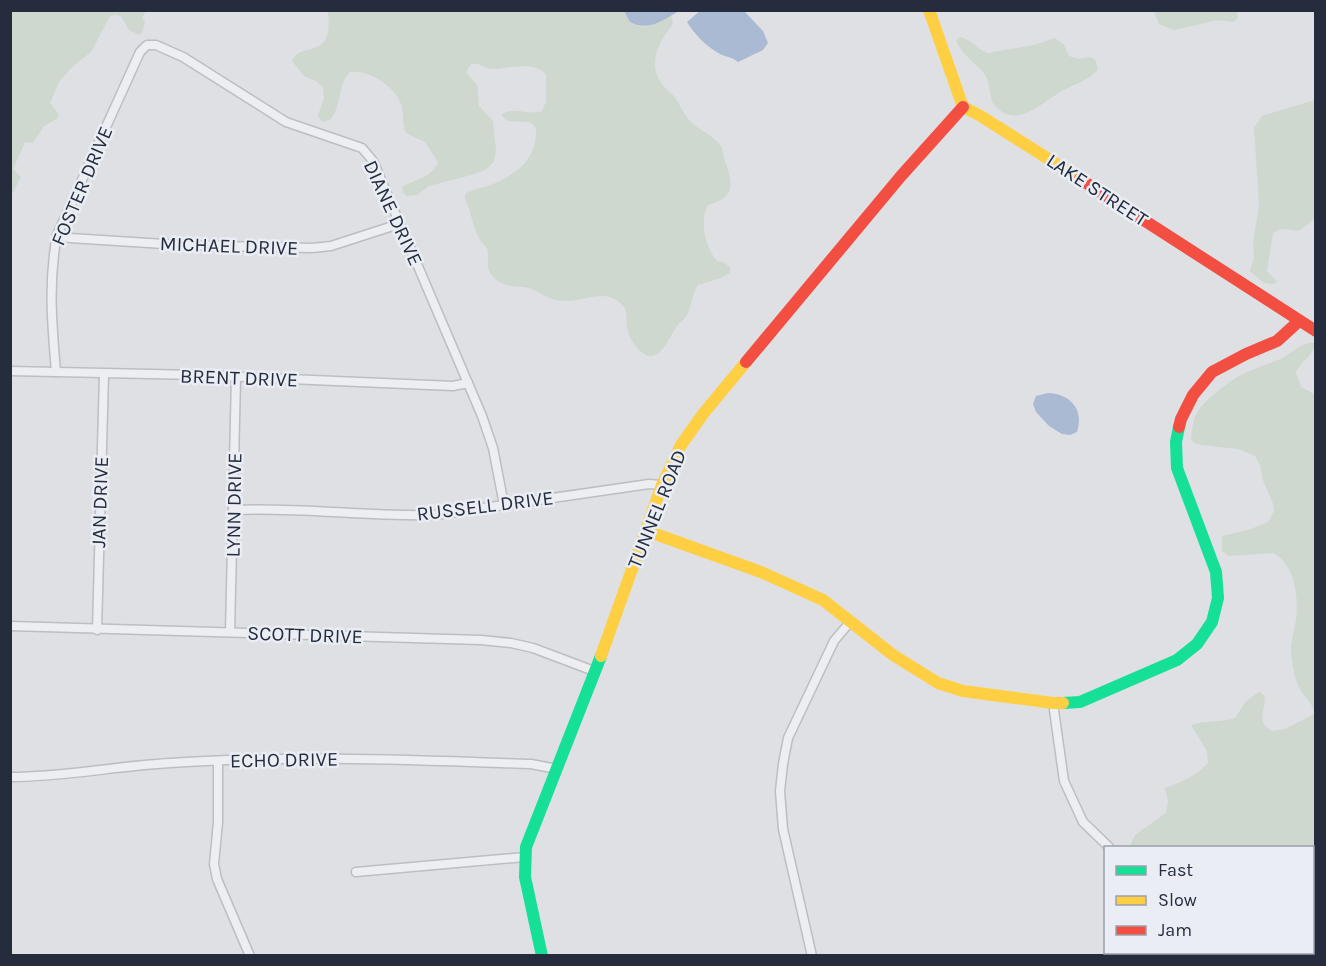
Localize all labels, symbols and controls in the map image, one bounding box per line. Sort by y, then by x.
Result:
street label: FOSTER DRIVE [47,123,117,249]
street label: LAKE STREET [1042,149,1152,231]
street label: DIANE DRIVE [359,157,427,269]
street label: MICHAEL DRIVE [159,232,299,260]
street label: BRENT DRIVE [180,364,298,392]
street label: TUNNEL ROAD [623,446,691,572]
street label: LYNN DRIVE [222,453,246,557]
street label: JAN DRIVE [87,456,113,548]
street label: RUSSELL DRIVE [415,486,555,526]
street label: SCOTT DRIVE [247,621,363,649]
street label: ECHO DRIVE [230,748,338,772]
legend [1104,846,1314,954]
text: Fast [1158,859,1193,881]
text: Slow [1158,889,1197,911]
text: Jam [1158,919,1192,941]

